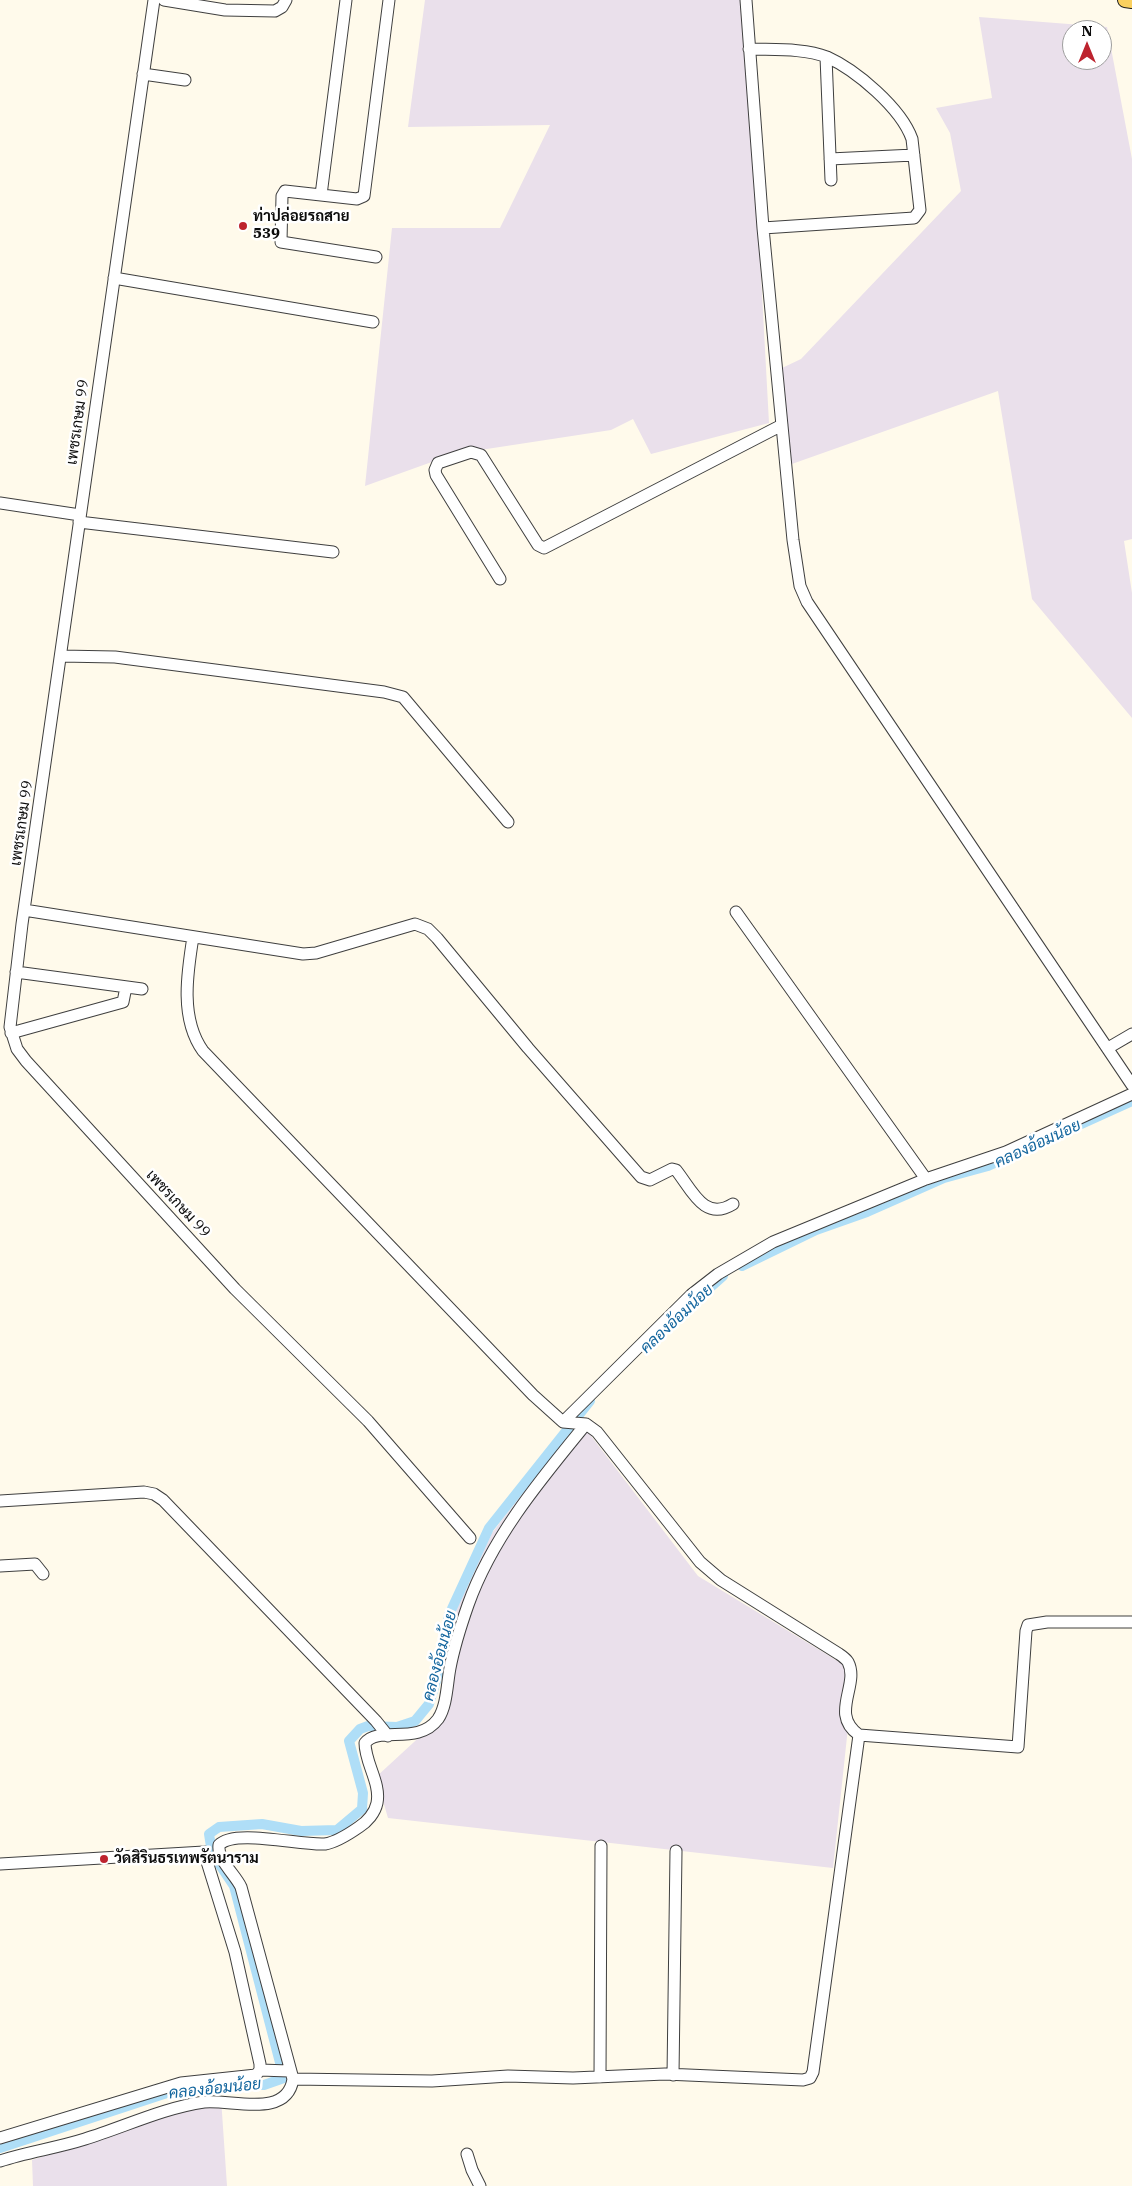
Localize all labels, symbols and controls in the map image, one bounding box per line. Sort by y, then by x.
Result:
north arrow [1062,20,1112,70]
text: N [1081,22,1093,40]
place label: ท่าปล่อยรถสาย 539 [253,208,350,243]
marker: ท่าปล่อยรถสาย 539 [237,220,249,232]
street label: เพชรเกษม 99 [63,378,93,466]
street label: เพชรเกษม 99 [7,779,37,867]
water label: คลองอ้อมน้อย [992,1116,1084,1172]
street label: เพชรเกษม 99 [142,1166,214,1242]
water label: คลองอ้อมน้อย [636,1280,718,1358]
water label: คลองอ้อมน้อย [419,1609,461,1703]
place label: วัดสิรินธรเทพรัตนาราม [114,1850,259,1868]
marker: วัดสิรินธรเทพรัตนาราม [98,1853,110,1865]
water label: คลองอ้อมน้อย [168,2075,262,2103]

